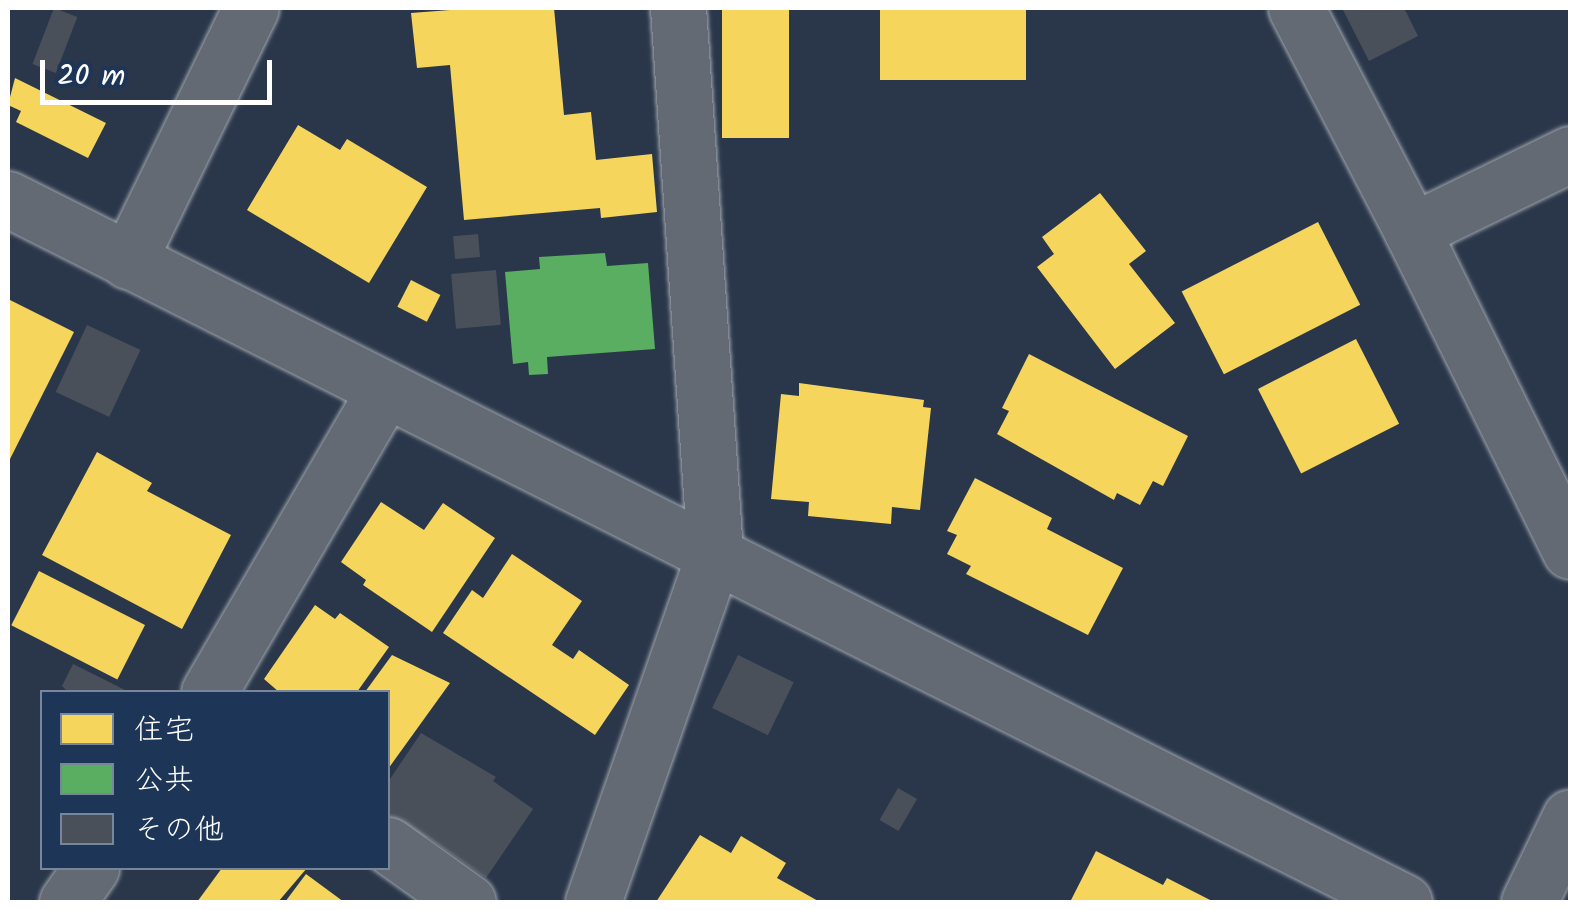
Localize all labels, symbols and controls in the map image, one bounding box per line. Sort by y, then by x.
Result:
scale bar [45,40,278,102]
text: 20 m [57,53,125,101]
legend [40,690,390,870]
text: 住宅 [134,707,194,755]
text: 公共 [134,757,194,805]
text: その他 [134,807,224,855]

